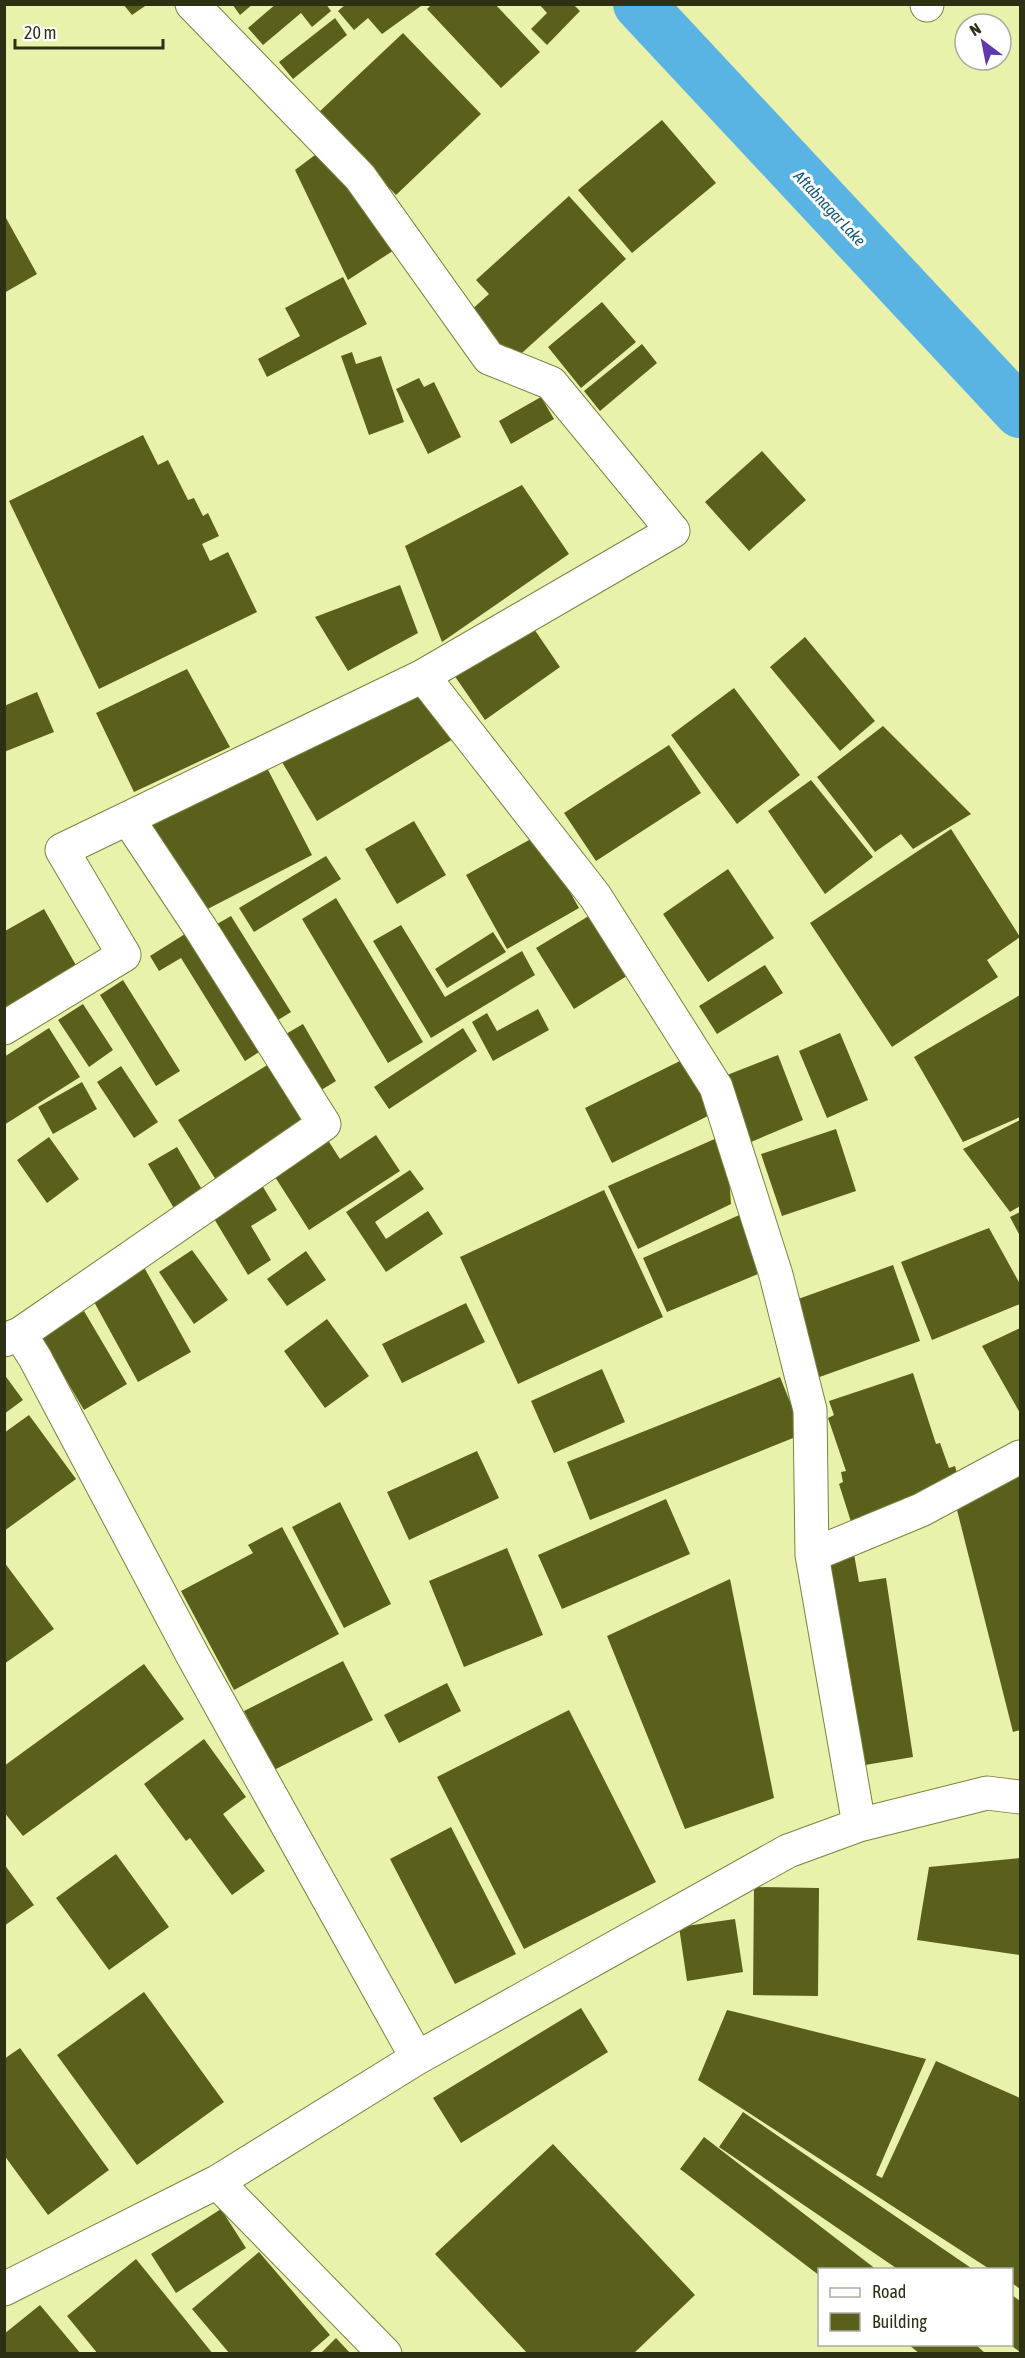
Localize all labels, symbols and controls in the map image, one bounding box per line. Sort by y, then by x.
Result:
scale bar [15,12,164,50]
north arrow [953,12,1013,72]
text: N [966,19,984,39]
text: 20 m [24,22,56,43]
water label: Aftabnagar Lake [789,166,869,250]
legend [818,2268,1013,2346]
text: Road [872,2281,906,2302]
text: Building [872,2311,927,2332]

